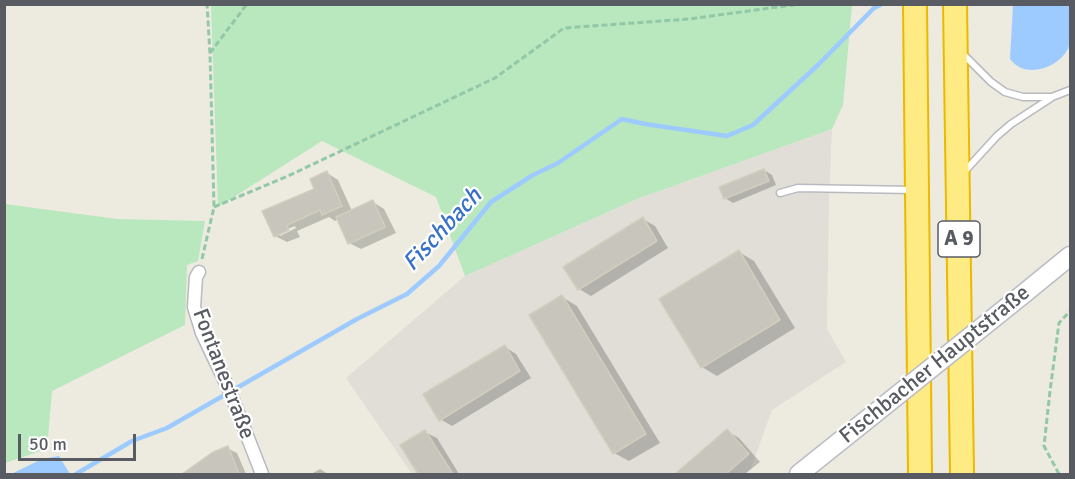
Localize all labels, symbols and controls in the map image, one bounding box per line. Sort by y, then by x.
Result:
water label: Fischbach [397,183,489,277]
road number: A 9 [938,221,980,257]
street label: Fischbacher Hauptstraße [835,280,1035,450]
street label: Fontanestraße [186,305,260,443]
scale bar [21,422,140,460]
text: 50 m [29,433,67,455]

